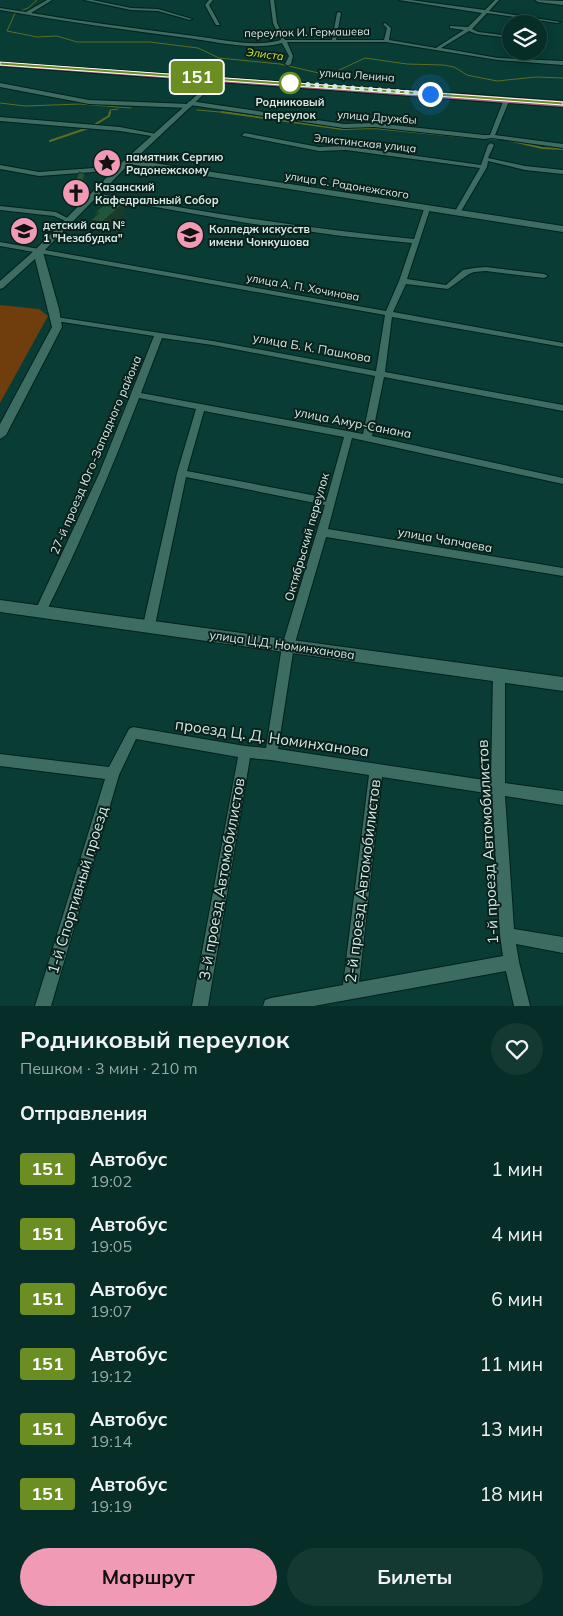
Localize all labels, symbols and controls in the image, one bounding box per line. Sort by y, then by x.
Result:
map controls [502,15,547,60]
button: layers [502,15,547,60]
street label: переулок И. Гермашева [244,24,370,40]
water label: Элиста [245,45,285,63]
line badge: 151 [168,61,226,93]
text: 151 [181,65,213,88]
street label: улица Ленина [319,65,395,85]
marker: Родниковый переулок [279,72,301,94]
your location [418,82,443,107]
place label: Родниковый переулок [255,95,325,122]
street label: улица Дружбы [337,107,417,127]
street label: Элистинская улица [313,131,417,155]
place icon: памятник Сергию Радонежскому [92,148,122,178]
place label: памятник Сергию Радонежскому [126,150,224,177]
street label: улица С. Радонежского [284,168,410,202]
church icon: Казанский Кафедральный Собор [61,178,91,208]
place label: Казанский Кафедральный Собор [95,180,219,207]
school or university icon: детский сад № 1 "Незабудка" [9,216,39,246]
place label: детский сад № 1 "Незабудка" [43,218,126,245]
school or university icon: Колледж искусств имени Чонкушова [175,220,205,250]
place label: Колледж искусств имени Чонкушова [209,222,310,249]
street label: улица А. П. Хочинова [245,270,361,304]
street label: улица Б. К. Пашкова [252,330,372,365]
street label: 27-й проезд Юго-Западного района [47,353,144,556]
street label: улица Амур-Санана [293,404,413,441]
street label: Октябрьский переулок [281,470,332,603]
street label: улица Чапчаева [397,524,493,555]
street label: улица Ц.Д. Номинханова [208,627,356,662]
street label: проезд Ц. Д. Номинханова [174,715,370,761]
street label: 1-й проезд Автомобилистов [473,739,502,945]
street label: 3-й проезд Автомобилистов [194,776,249,981]
street label: 2-й проезд Автомобилистов [341,778,384,984]
street label: 1-й Спортивный проезд [43,804,112,976]
button: heart [491,1023,543,1075]
text: Родниковый переулок [20,1024,290,1054]
text: Пешком · 3 мин · 210 m [20,1058,198,1078]
text: Отправления [20,1101,147,1125]
text: Автобус [90,1147,168,1171]
text: 151 [31,1157,64,1180]
text: 1 мин [491,1157,543,1181]
text: 19:02 [90,1171,132,1191]
text: Автобус [90,1212,168,1236]
text: 151 [31,1222,64,1245]
text: 4 мин [491,1222,543,1246]
text: 19:05 [90,1236,132,1256]
text: Автобус [90,1277,168,1301]
text: 151 [31,1287,64,1310]
text: 6 мин [491,1287,543,1311]
text: 19:07 [90,1301,132,1321]
text: Автобус [90,1342,168,1366]
text: 151 [31,1352,64,1375]
text: 11 мин [480,1352,543,1376]
text: 19:12 [90,1366,132,1386]
text: Автобус [90,1407,168,1431]
text: 151 [31,1417,64,1440]
text: 13 мин [480,1417,543,1441]
text: 19:14 [90,1431,132,1451]
text: Автобус [90,1472,168,1496]
text: 151 [31,1482,64,1505]
text: 18 мин [480,1482,543,1506]
text: 19:19 [90,1496,132,1516]
button: Маршрут [20,1548,277,1606]
button: Билеты [287,1548,543,1606]

